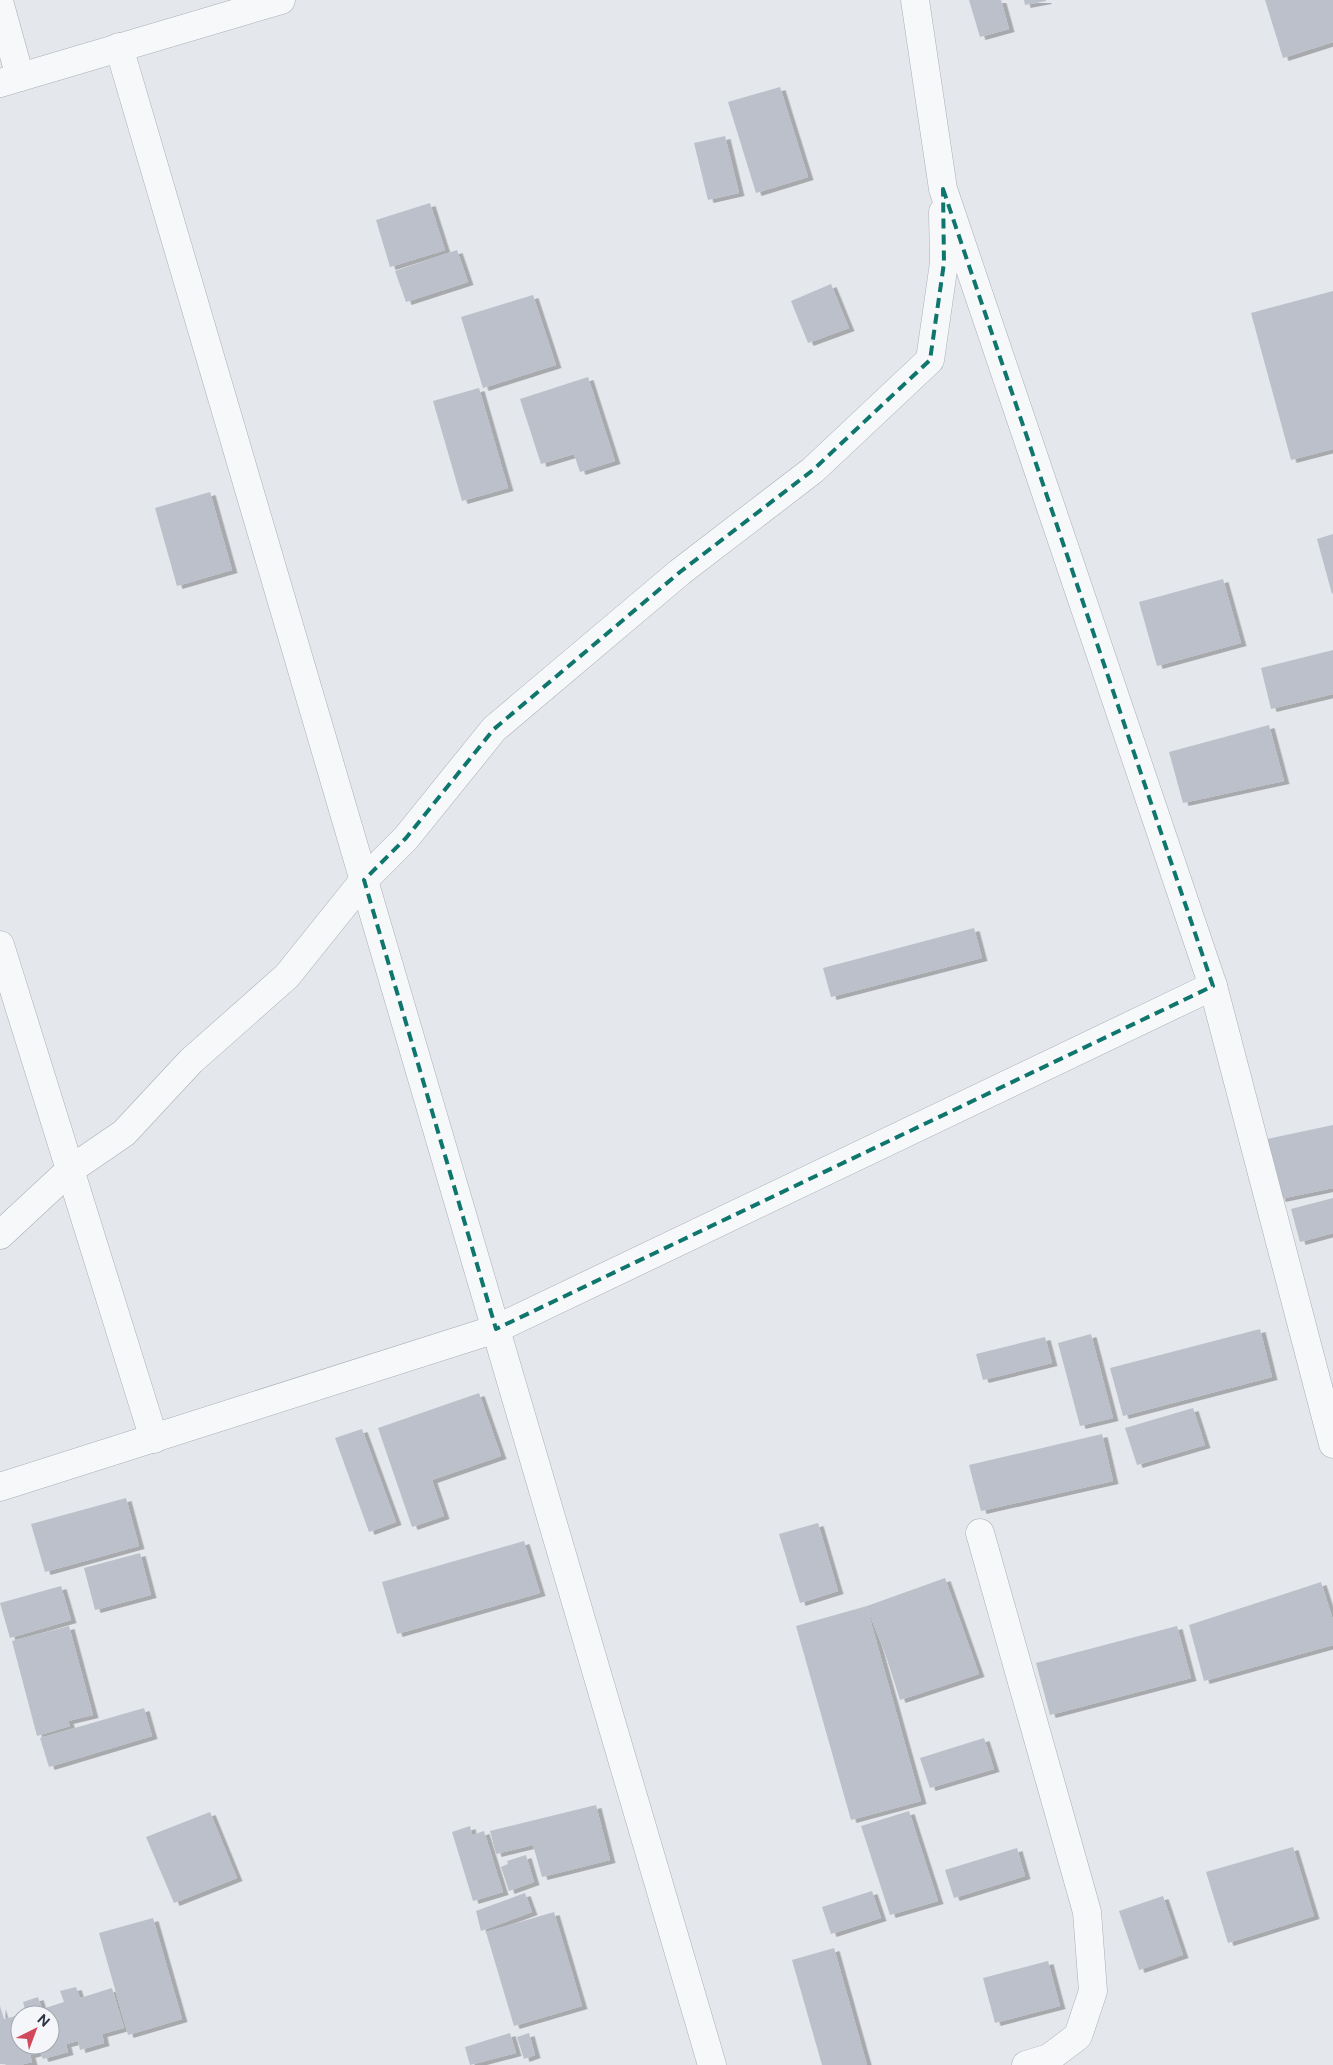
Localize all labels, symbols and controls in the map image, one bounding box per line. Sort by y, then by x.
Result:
north arrow [10,2005,60,2055]
text: N [34,2011,53,2030]

